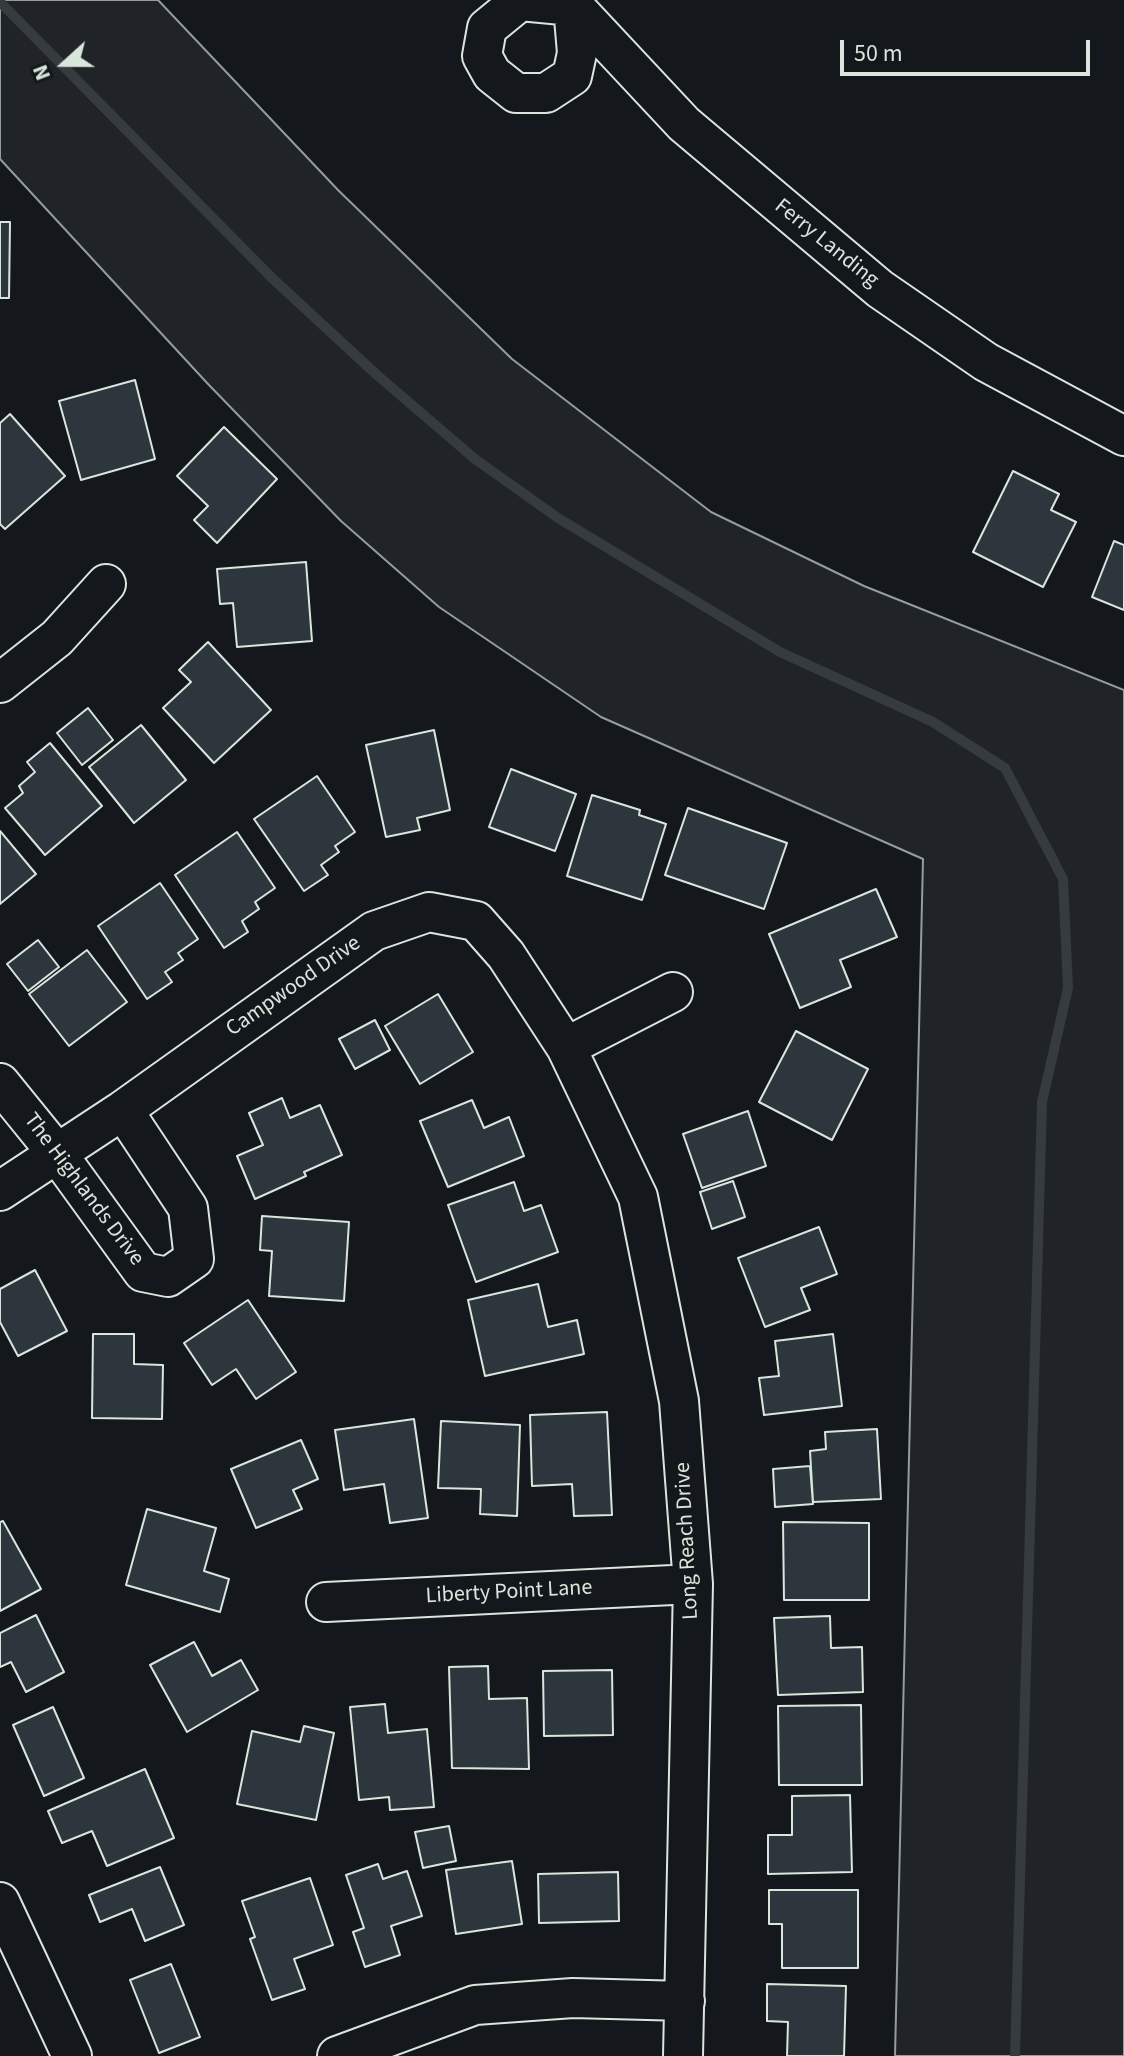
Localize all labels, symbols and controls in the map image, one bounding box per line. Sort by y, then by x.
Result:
north arrow [24,24,104,104]
scale bar [844,24,1094,74]
text: 50 m [854,36,903,71]
text: N [24,60,59,85]
street label: Ferry Landing [769,194,883,294]
street label: Campwood Drive [222,931,366,1043]
street label: The Highlands Drive [17,1109,149,1271]
street label: Long Reach Drive [671,1461,705,1621]
street label: Liberty Point Lane [425,1575,593,1611]

